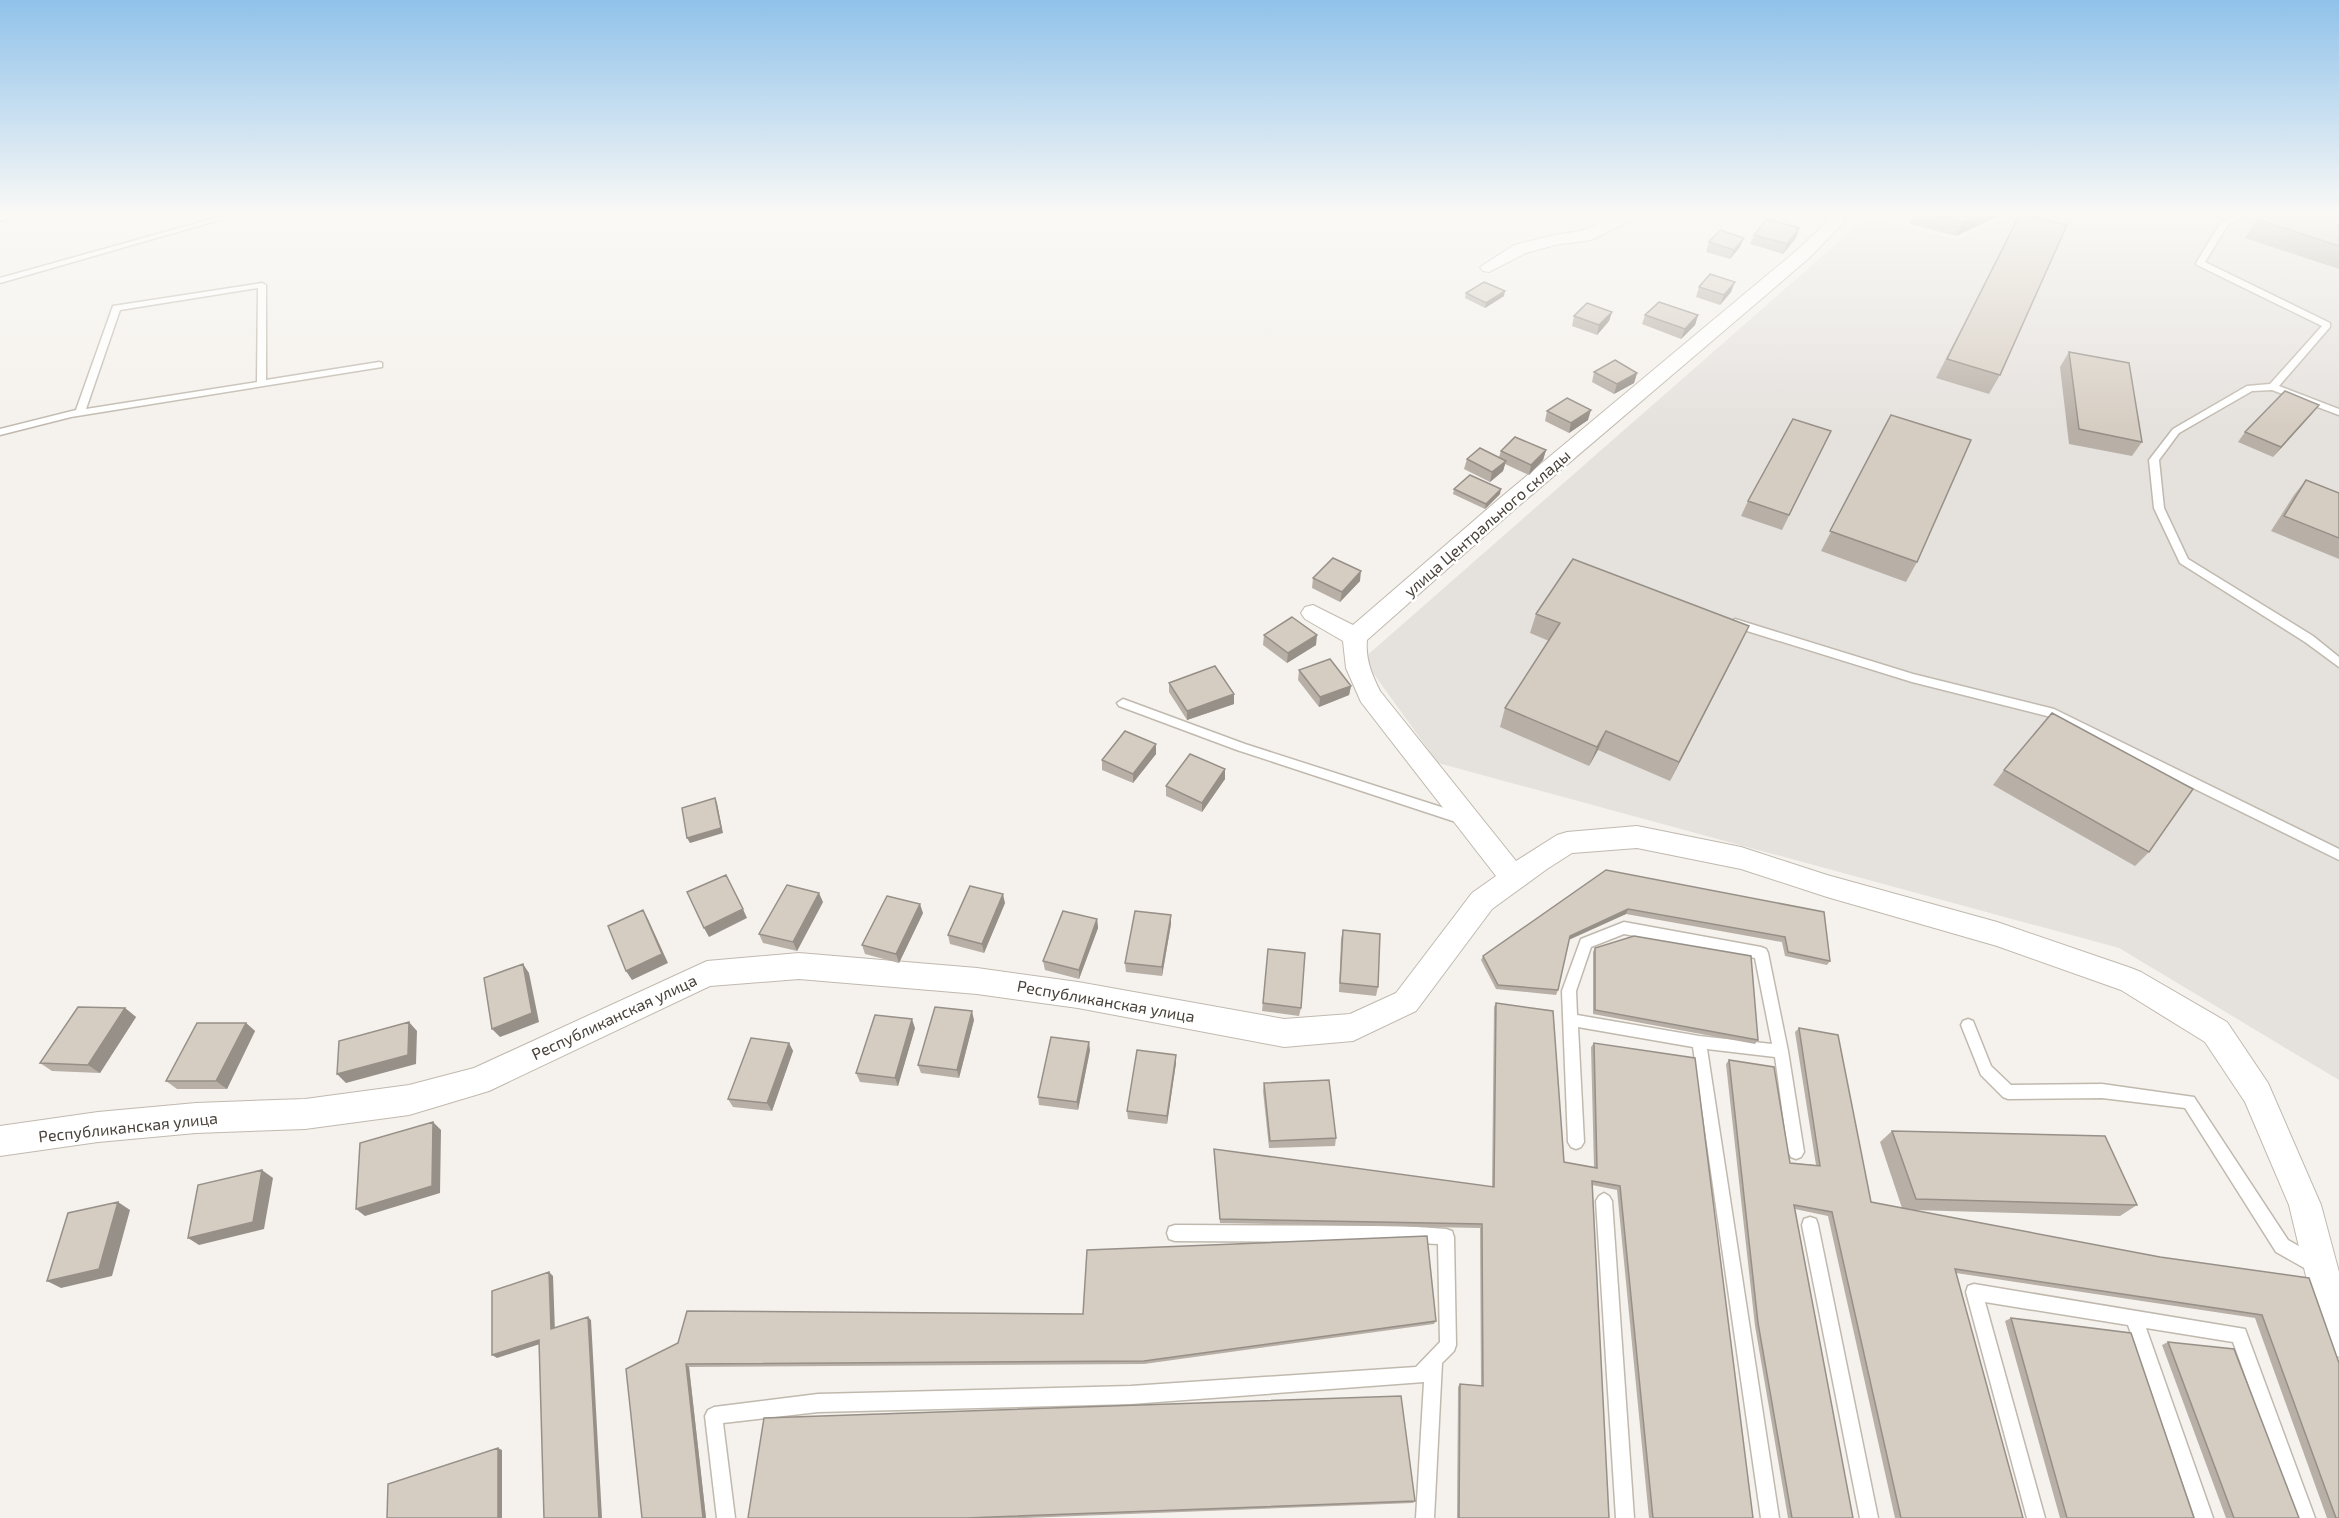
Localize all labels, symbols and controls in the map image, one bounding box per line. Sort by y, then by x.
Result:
street label: улица Центрального склады [1400,445,1574,601]
street label: Республиканская улица [528,970,700,1064]
street label: Республиканская улица [1016,976,1196,1026]
street label: Республиканская улица [37,1108,219,1146]

